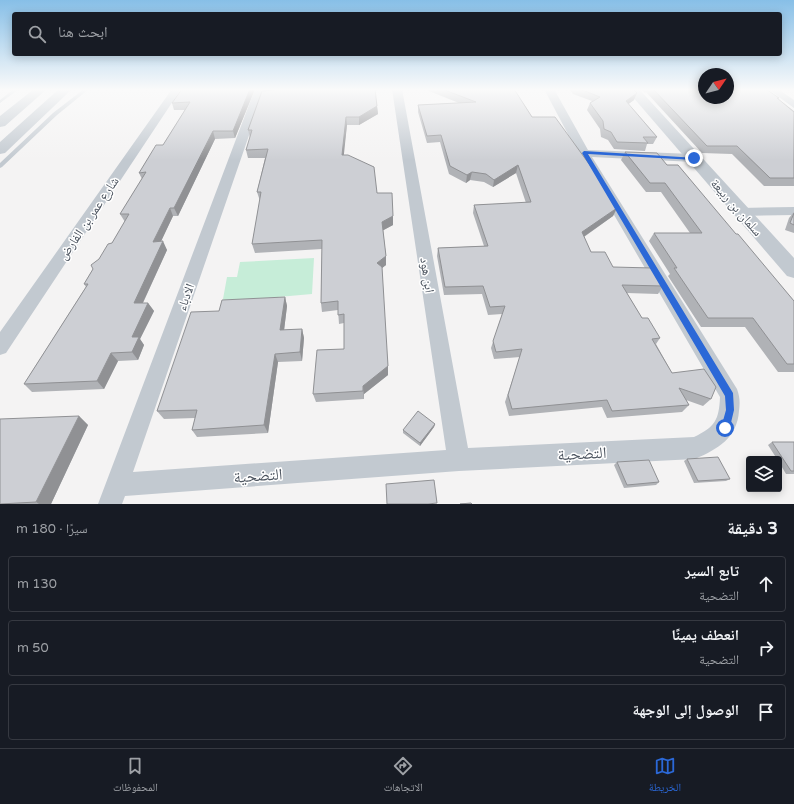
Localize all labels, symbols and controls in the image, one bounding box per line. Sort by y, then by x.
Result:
search box [12,12,782,56]
icon: search [26,23,48,45]
text: ابحث هنا [58,23,108,41]
north arrow [698,68,734,104]
route end [685,149,703,167]
street label: شارع عمر بن الفارض [55,174,123,264]
street label: سلمان بن ربيعة [707,176,765,240]
street label: ابن هود [416,256,438,294]
street label: الادباء [174,282,198,313]
route start [716,419,734,437]
street label: التضحية [557,443,607,465]
map controls [746,456,782,492]
button: layers [746,456,782,492]
street label: التضحية [233,464,283,488]
text: 3 دقيقة [727,518,778,539]
text: سيرًا · 180 m [16,521,88,537]
text: تابع السير [685,562,739,580]
icon: ahead [755,573,777,595]
text: 130 m [17,576,57,592]
text: التضحية [699,588,739,604]
text: انعطف يمينًا [671,626,739,644]
icon: right [755,637,777,659]
text: 50 m [17,640,49,656]
text: التضحية [699,652,739,668]
text: الوصول إلى الوجهة [633,701,739,719]
icon: arrive [755,701,777,723]
tab: المحفوظات [113,755,158,798]
tab: الاتجاهات [384,755,423,798]
tab: الخريطة [649,755,681,798]

